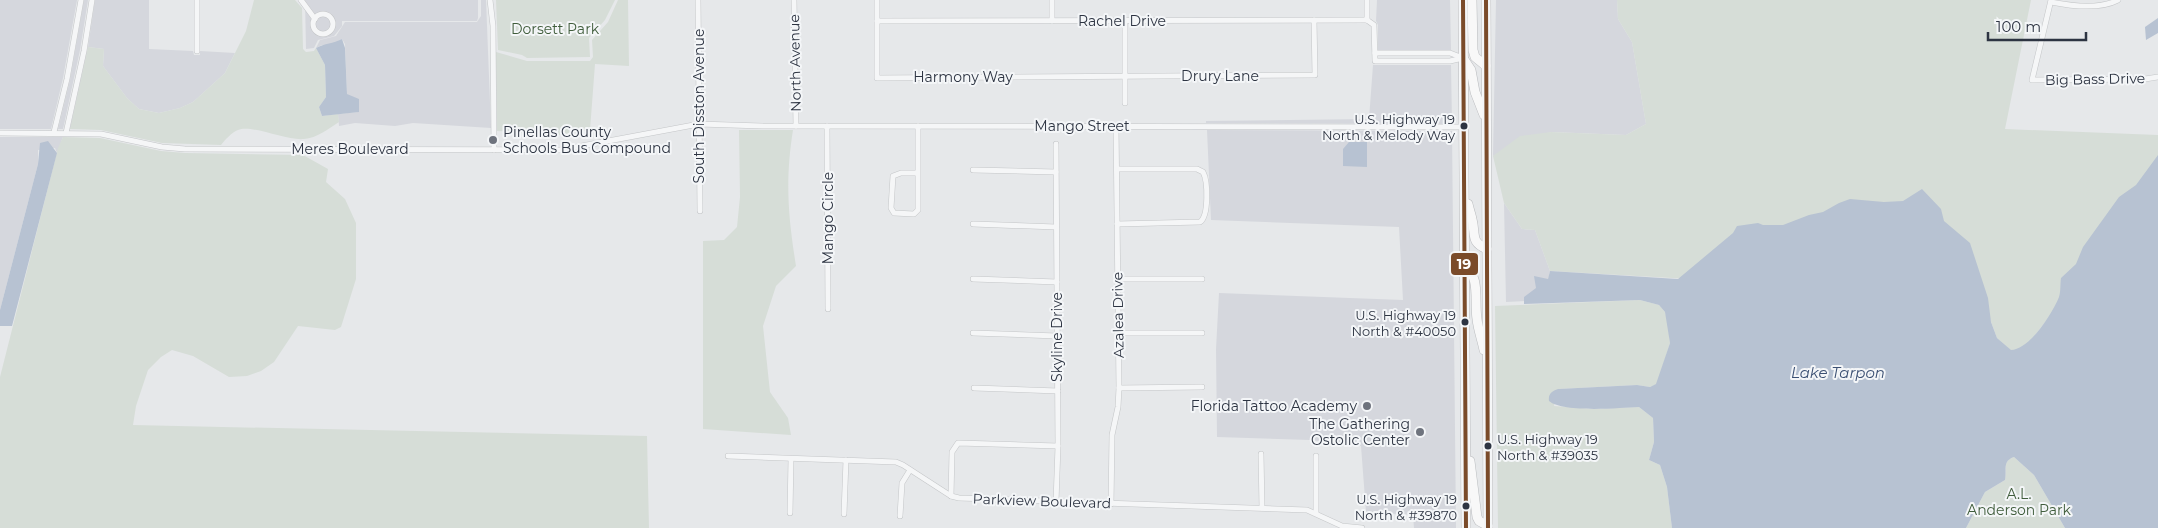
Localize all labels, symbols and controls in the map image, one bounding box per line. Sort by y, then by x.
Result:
scale bar [1988,10,2086,42]
street label: Rachel Drive [1078,12,1166,30]
street label: North Avenue [785,14,805,112]
text: 100 m [1996,17,2041,36]
park label: Dorsett Park [511,20,600,38]
street label: South Disston Avenue [690,29,708,183]
street label: Drury Lane [1181,67,1259,85]
street label: Harmony Way [913,68,1013,86]
street label: Big Bass Drive [2045,69,2145,89]
place label: U.S. Highway 19 North & Melody Way [1322,111,1456,143]
street label: Mango Street [1034,117,1130,135]
marker: U.S. Highway 19 North & Melody Way [1459,121,1469,131]
place label: Pinellas County Schools Bus Compound [503,123,671,157]
marker: Pinellas County Schools Bus Compound [487,134,499,146]
street label: Meres Boulevard [291,140,409,158]
street label: Mango Circle [819,172,837,264]
line badge: 19 [1450,252,1479,276]
text: 19 [1457,255,1471,273]
street label: Azalea Drive [1108,272,1128,358]
street label: Skyline Drive [1048,292,1066,382]
place label: U.S. Highway 19 North & #40050 [1351,307,1456,339]
marker: U.S. Highway 19 North & #40050 [1460,317,1470,327]
water label: Lake Tarpon [1791,363,1885,382]
place label: Florida Tattoo Academy [1191,397,1357,415]
marker: Florida Tattoo Academy [1361,400,1373,412]
place label: The Gathering Ostolic Center [1309,415,1410,449]
marker: The Gathering Ostolic Center [1414,426,1426,438]
place label: U.S. Highway 19 North & #39035 [1497,431,1598,463]
marker: U.S. Highway 19 North & #39035 [1483,441,1493,451]
park label: A.L. Anderson Park [1967,485,2072,519]
street label: Parkview Boulevard [972,490,1112,512]
place label: U.S. Highway 19 North & #39870 [1355,491,1457,523]
marker: U.S. Highway 19 North & #39870 [1461,501,1471,511]

